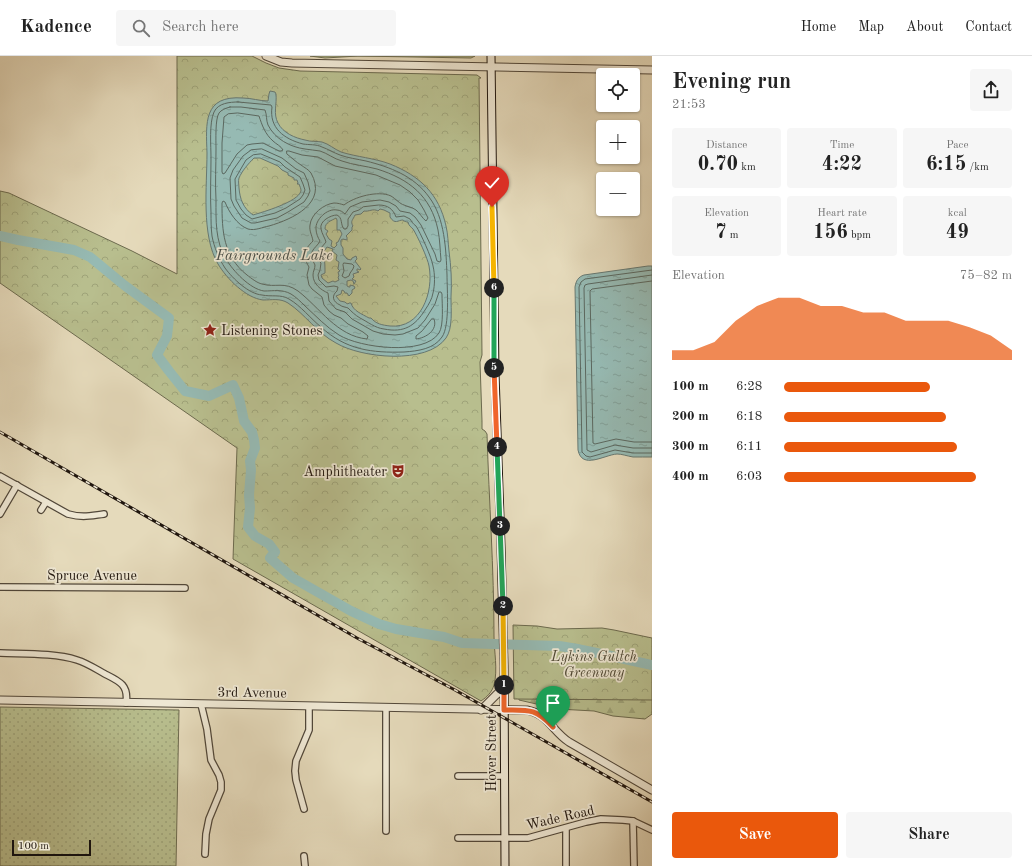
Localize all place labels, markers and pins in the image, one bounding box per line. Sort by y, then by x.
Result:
pin [475,166,509,207]
pin: 6 [484,278,504,298]
place icon: Listening Stones [202,322,218,338]
place label: Listening Stones [221,324,323,338]
pin: 5 [484,358,504,378]
pin: 4 [487,437,507,457]
theatre icon: Amphitheater [390,463,406,479]
place label: Amphitheater [304,465,387,479]
pin: 3 [490,516,510,536]
pin: 2 [493,596,513,616]
pin: 1 [494,675,514,695]
pin [536,686,570,727]

